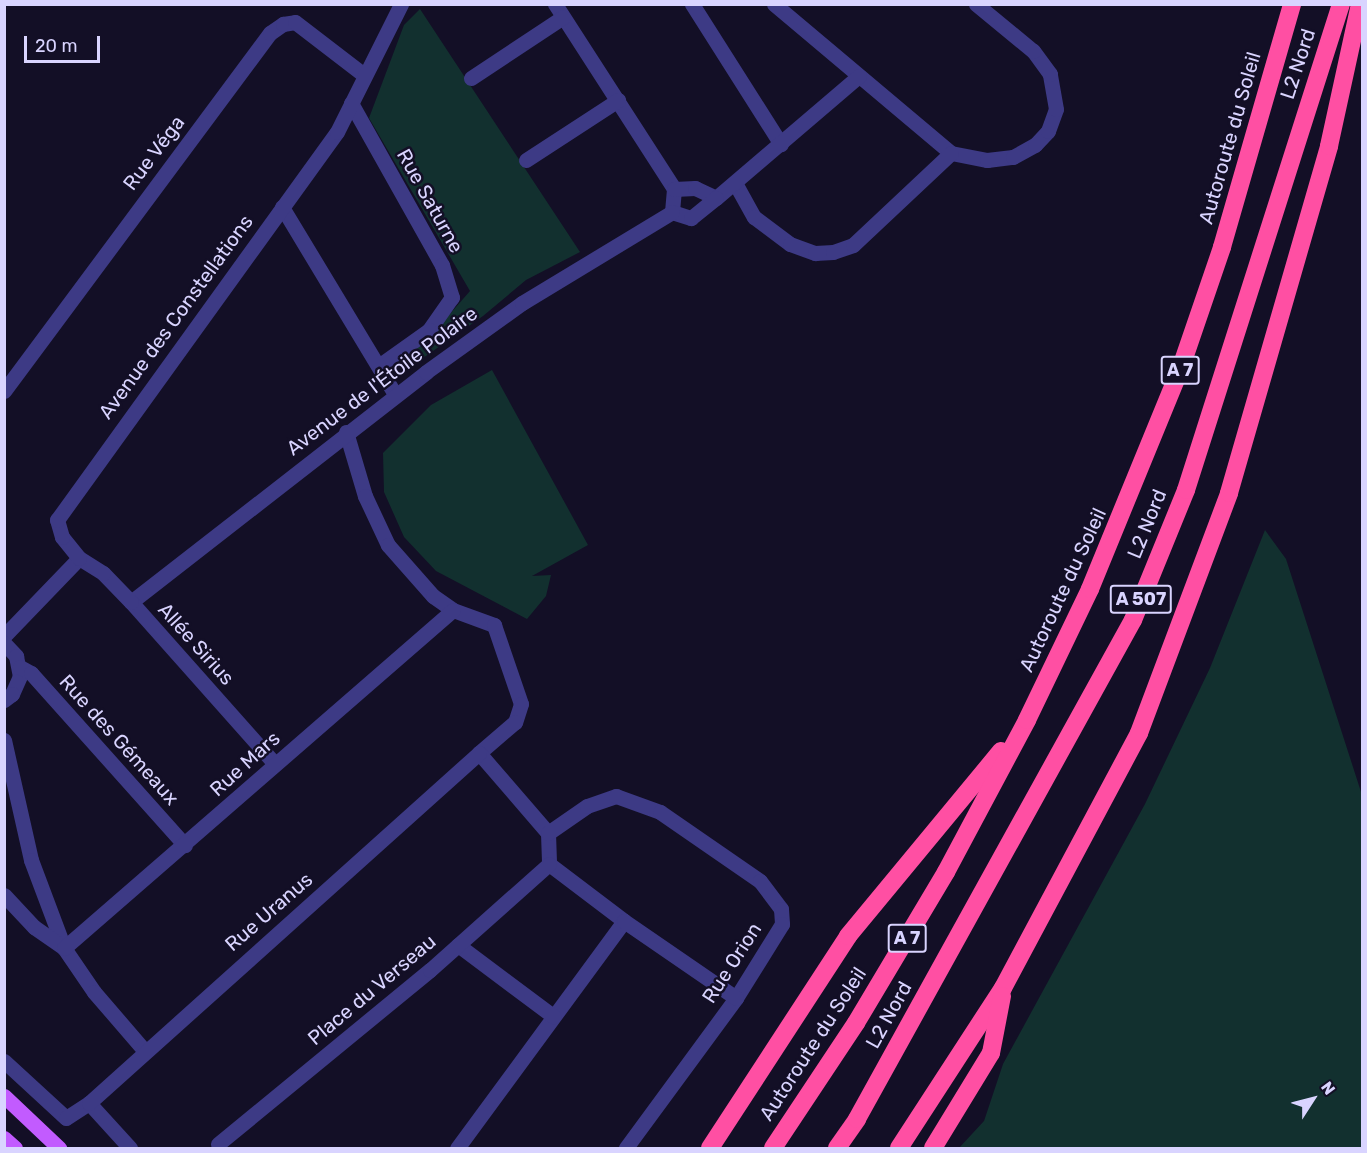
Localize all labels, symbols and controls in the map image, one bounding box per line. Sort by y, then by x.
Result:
scale bar [27,24,104,62]
street label: L2 Nord [1275,26,1321,102]
text: 20 m [35,35,77,57]
street label: Autoroute du Soleil [1194,49,1266,227]
street label: Rue Véga [118,111,190,195]
street label: Rue Saturne [392,145,468,257]
street label: Avenue des Constellations [94,210,258,424]
street label: Avenue de l'Étoile Polaire [282,301,482,461]
road number: A 7 [1159,355,1201,385]
street label: L2 Nord [1122,486,1172,562]
street label: Autoroute du Soleil [1015,504,1111,676]
road number: A 507 [1110,584,1172,614]
street label: Allée Sirius [153,598,239,690]
street label: Rue des Gémeaux [54,670,184,810]
street label: Rue Mars [205,726,285,802]
street label: Rue Uranus [220,867,318,957]
street label: Rue Orion [697,918,767,1008]
road number: A 7 [886,923,928,953]
street label: Place du Verseau [303,929,441,1051]
street label: Autoroute du Soleil [754,963,872,1125]
street label: L2 Nord [861,977,917,1053]
north arrow [1283,1069,1343,1129]
text: N [1317,1078,1339,1098]

